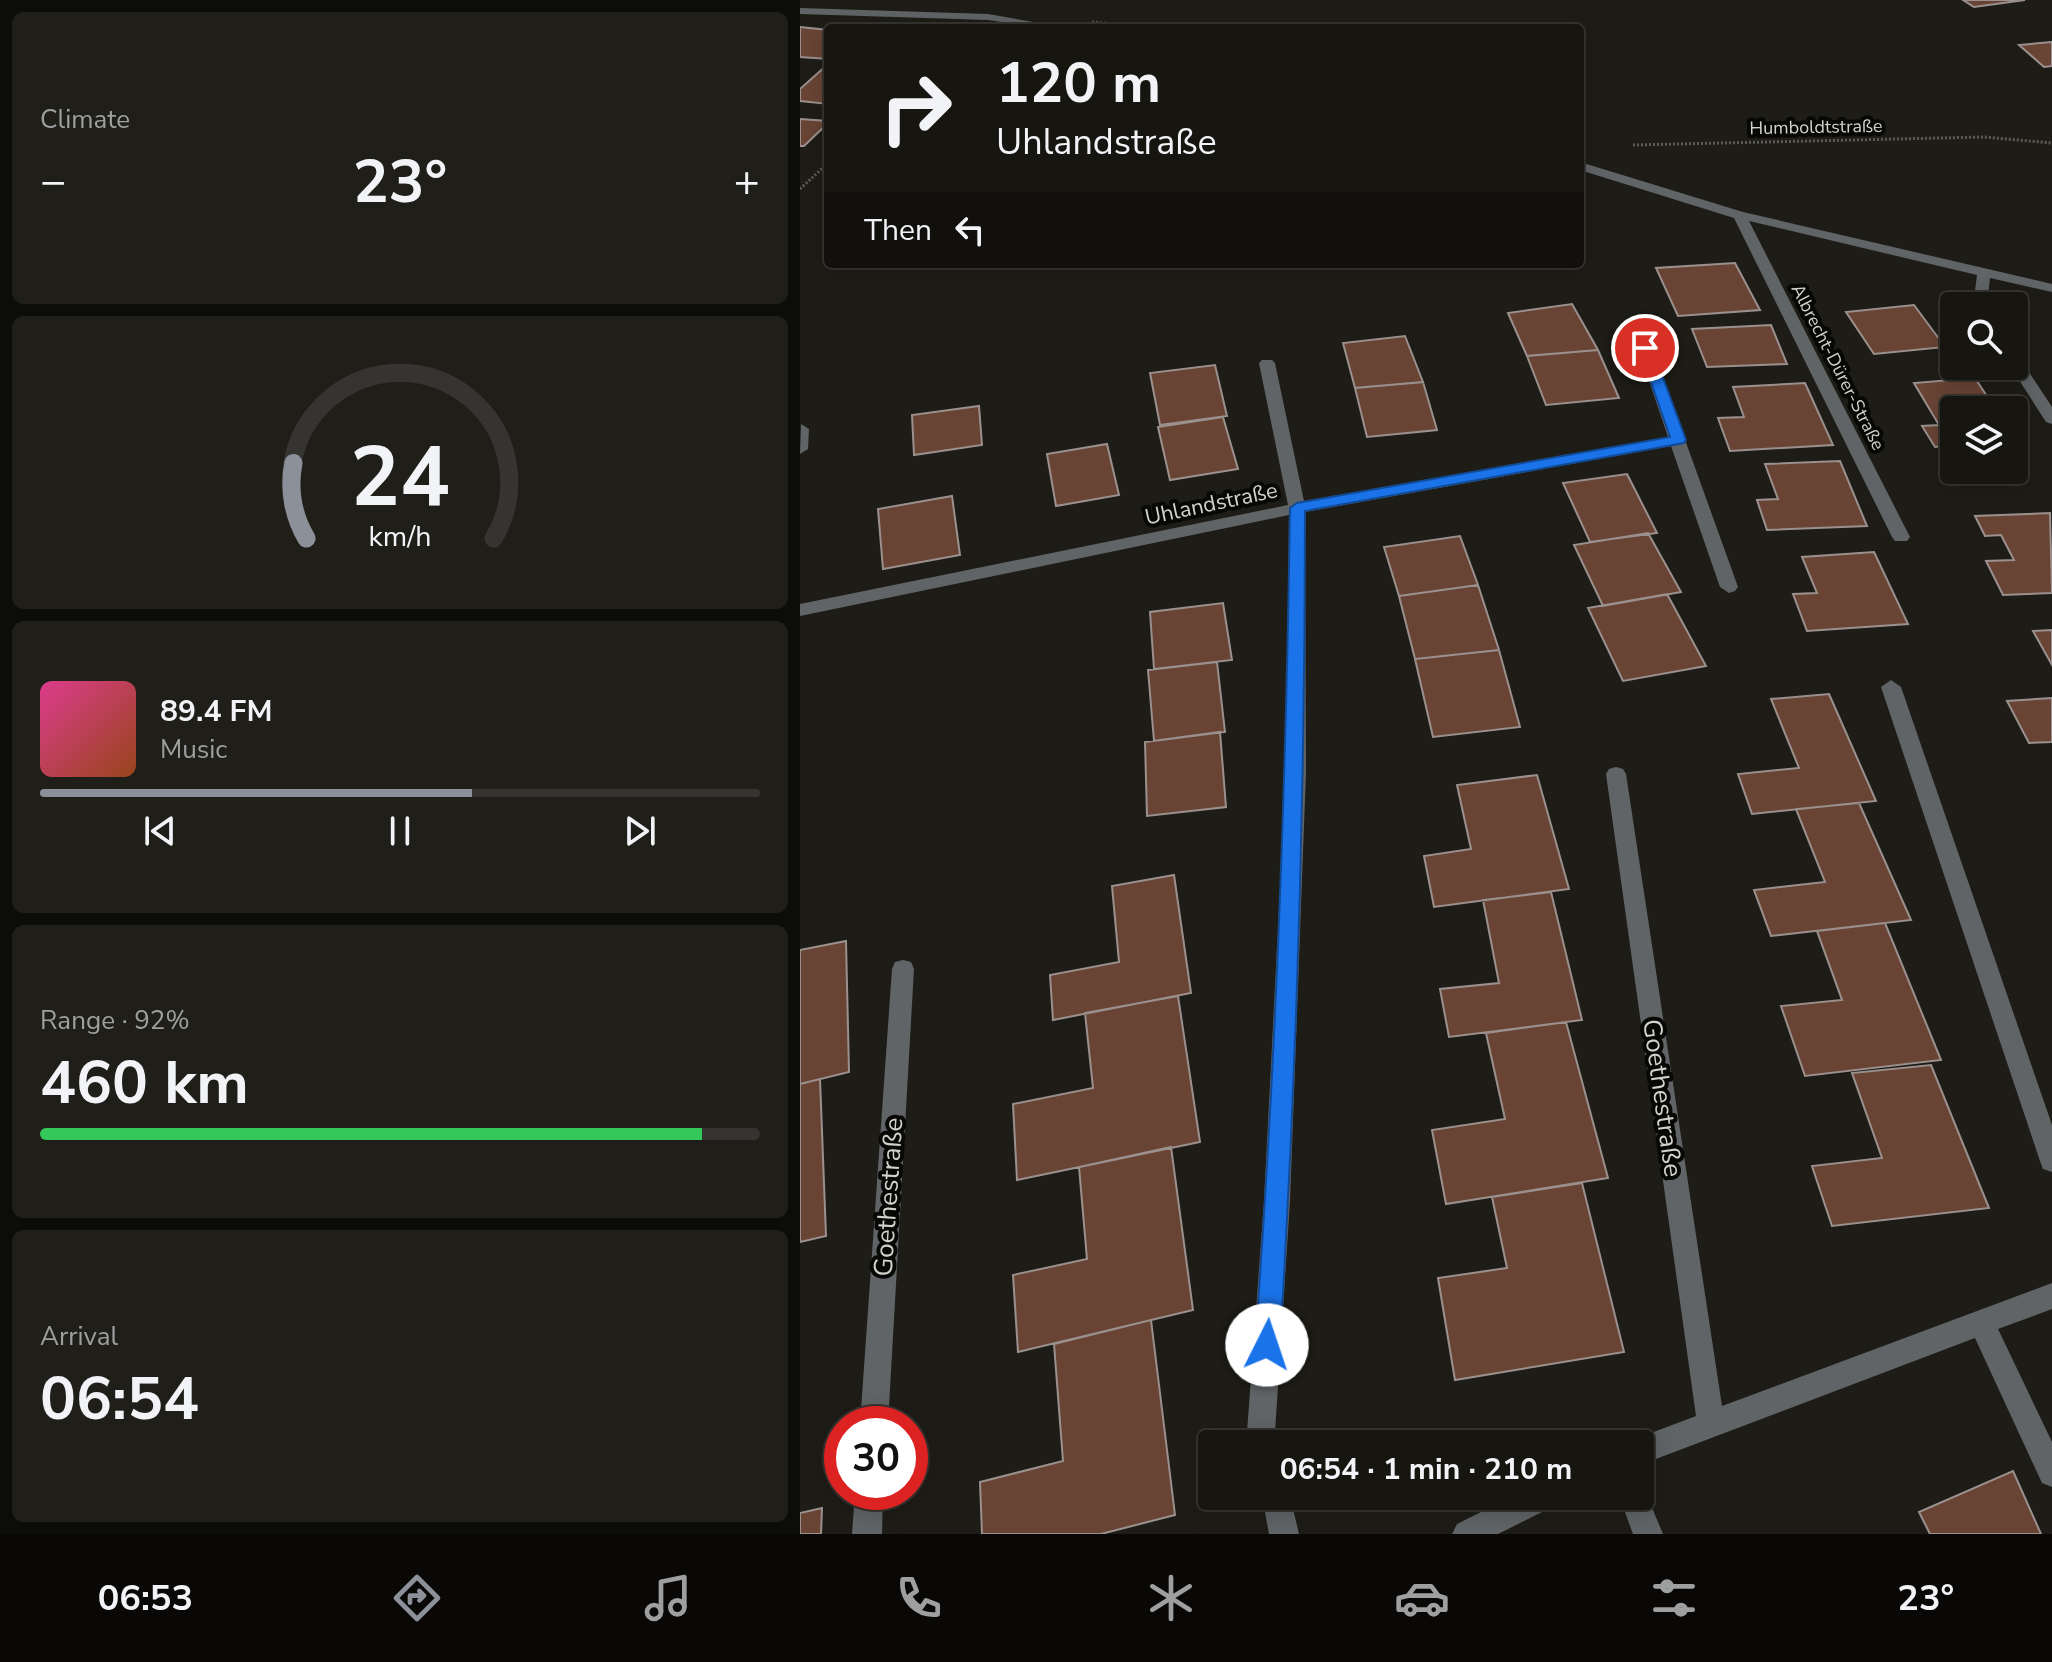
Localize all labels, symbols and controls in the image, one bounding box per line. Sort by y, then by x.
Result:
text: 120 m [996,45,1161,122]
icon: right [864,56,968,160]
text: Climate [40,102,130,137]
street label: Humboldtstraße [1749,114,1883,140]
text: Uhlandstraße [996,118,1217,167]
text: 23° [353,141,447,223]
text: − [40,152,66,212]
text: + [734,152,760,212]
icon: left [948,208,992,252]
text: Then [864,210,932,251]
street label: Albrecht-Dürer-Straße [1786,280,1890,454]
map controls [1940,292,2028,484]
button: search [1940,292,2028,380]
pin [1611,314,1679,382]
icon: arrive [1623,326,1667,370]
button: layers [1940,396,2028,484]
text: 24 [350,420,450,533]
street label: Uhlandstraße [1142,475,1280,533]
text: km/h [369,517,431,556]
text: 89.4 FM [160,691,272,732]
text: Music [160,732,227,767]
icon: previous [138,809,182,853]
icon: pause [378,809,422,853]
icon: next [618,809,662,853]
text: Range · 92% [40,1003,190,1038]
street label: Goethestraße [1634,1017,1691,1179]
text: 460 km [40,1042,249,1124]
street label: Goethestraße [865,1116,912,1278]
position arrow [1225,1303,1309,1387]
text: Arrival [40,1319,118,1354]
text: 06:54 [40,1358,199,1440]
speed limit sign: 30 [824,1406,928,1510]
text: 06:54 · 1 min · 210 m [1280,1449,1572,1490]
icon: directions [389,1570,445,1626]
icon: music [640,1570,696,1626]
icon: phone [891,1570,947,1626]
icon: climate [1143,1570,1199,1626]
icon: car [1394,1570,1450,1626]
icon: filters [1646,1570,1702,1626]
text: 06:53 [98,1574,193,1623]
text: 23° [1897,1574,1954,1623]

